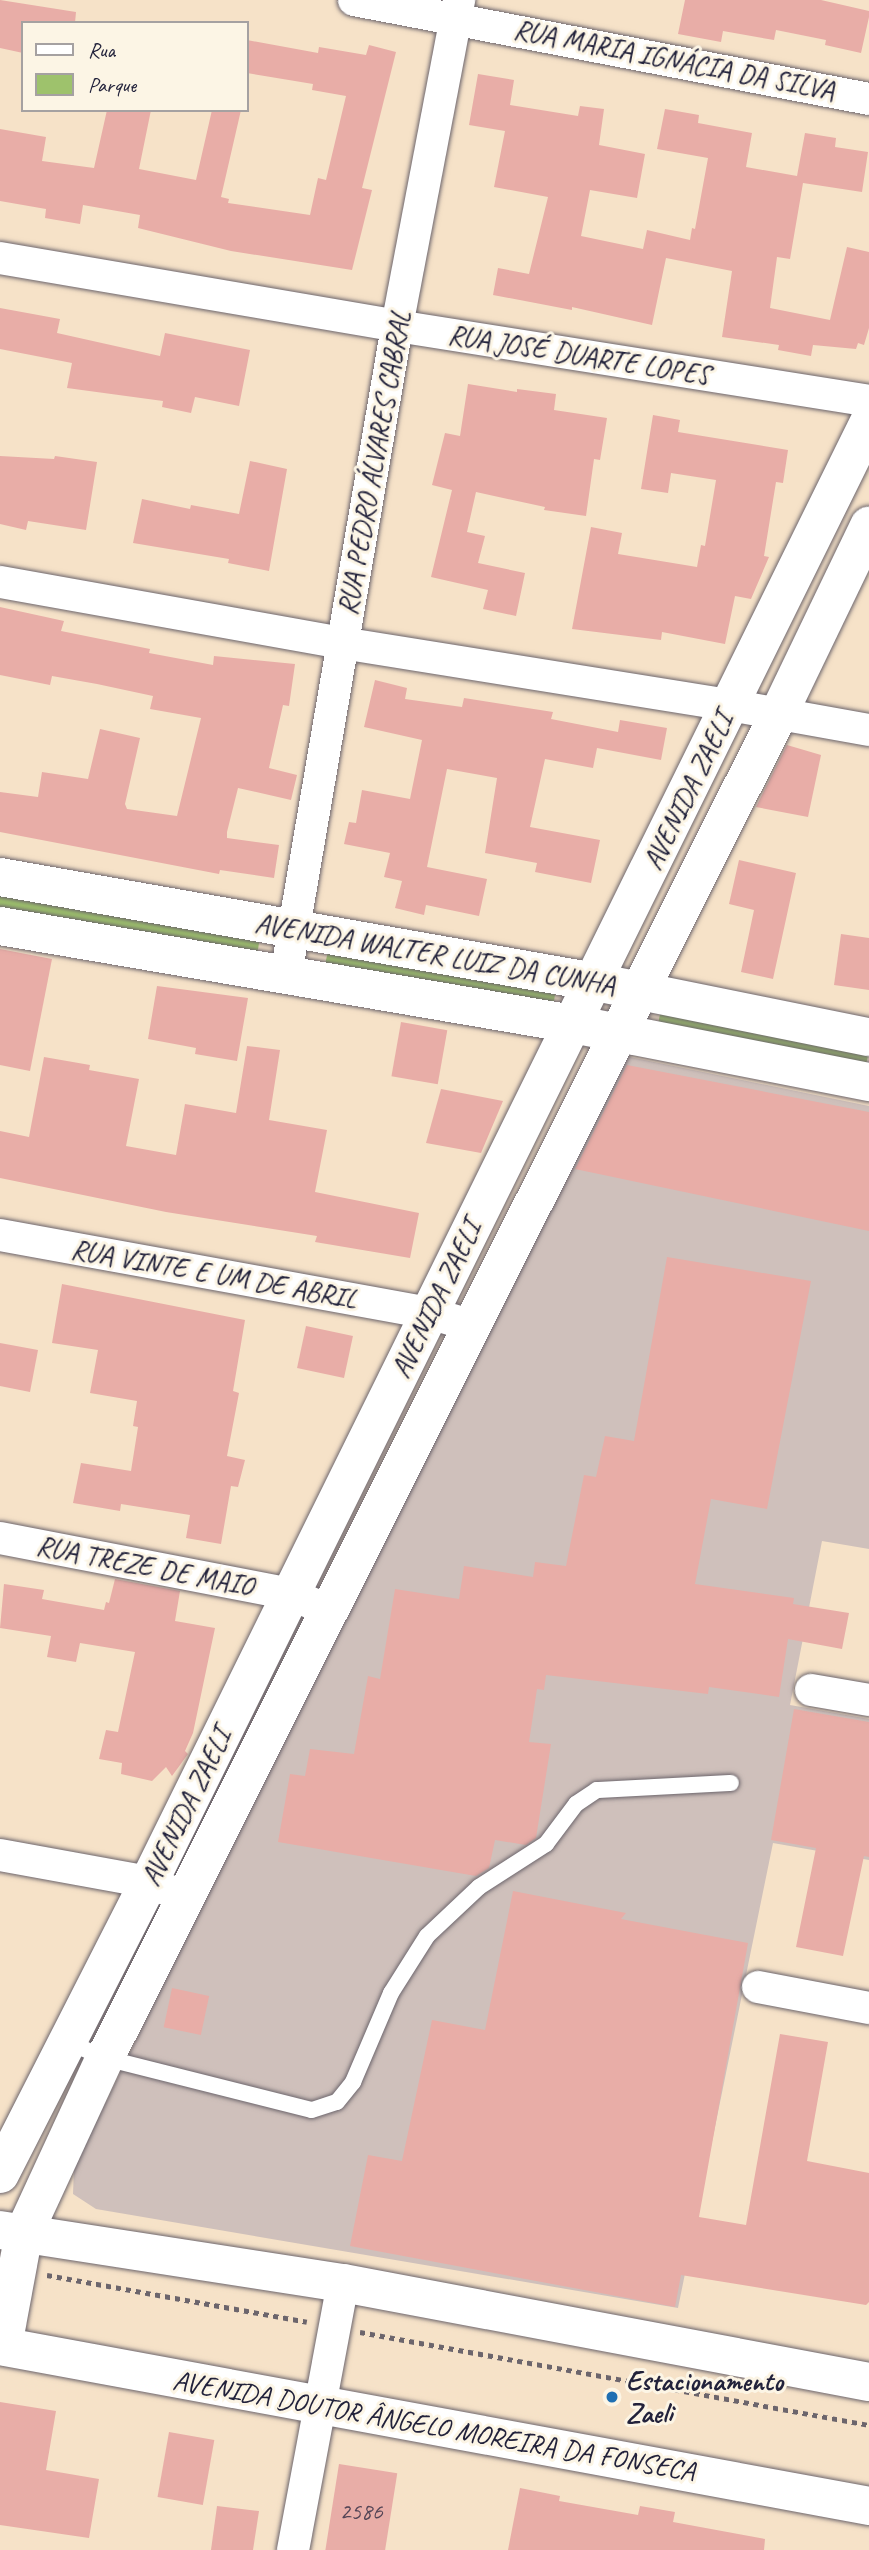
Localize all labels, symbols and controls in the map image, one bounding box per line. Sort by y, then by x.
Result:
street label: RUA MARIA IGNÁCIA DA SILVA [510,12,838,108]
legend [21,21,248,112]
text: Rua [88,37,115,63]
text: Parque [88,72,136,98]
street label: RUA PEDRO ÁLVARES CABRAL [331,310,417,616]
street label: RUA JOSÉ DUARTE LOPES [446,318,712,392]
street label: AVENIDA ZAELI [636,707,740,875]
street label: AVENIDA WALTER LUIZ DA CUNHA [253,906,617,1002]
street label: AVENIDA ZAELI [384,1215,488,1383]
street label: RUA VINTE E UM DE ABRIL [68,1232,360,1316]
street label: RUA TREZE DE MAIO [32,1528,258,1604]
street label: AVENIDA ZAELI [134,1723,238,1891]
street label: AVENIDA DOUTOR ÂNGELO MOREIRA DA FONSECA [170,2363,698,2489]
place label: Estacionamento Zaeli [626,2364,783,2430]
marker: Estacionamento Zaeli [604,2389,620,2405]
house number: 2586 [339,2498,383,2526]

